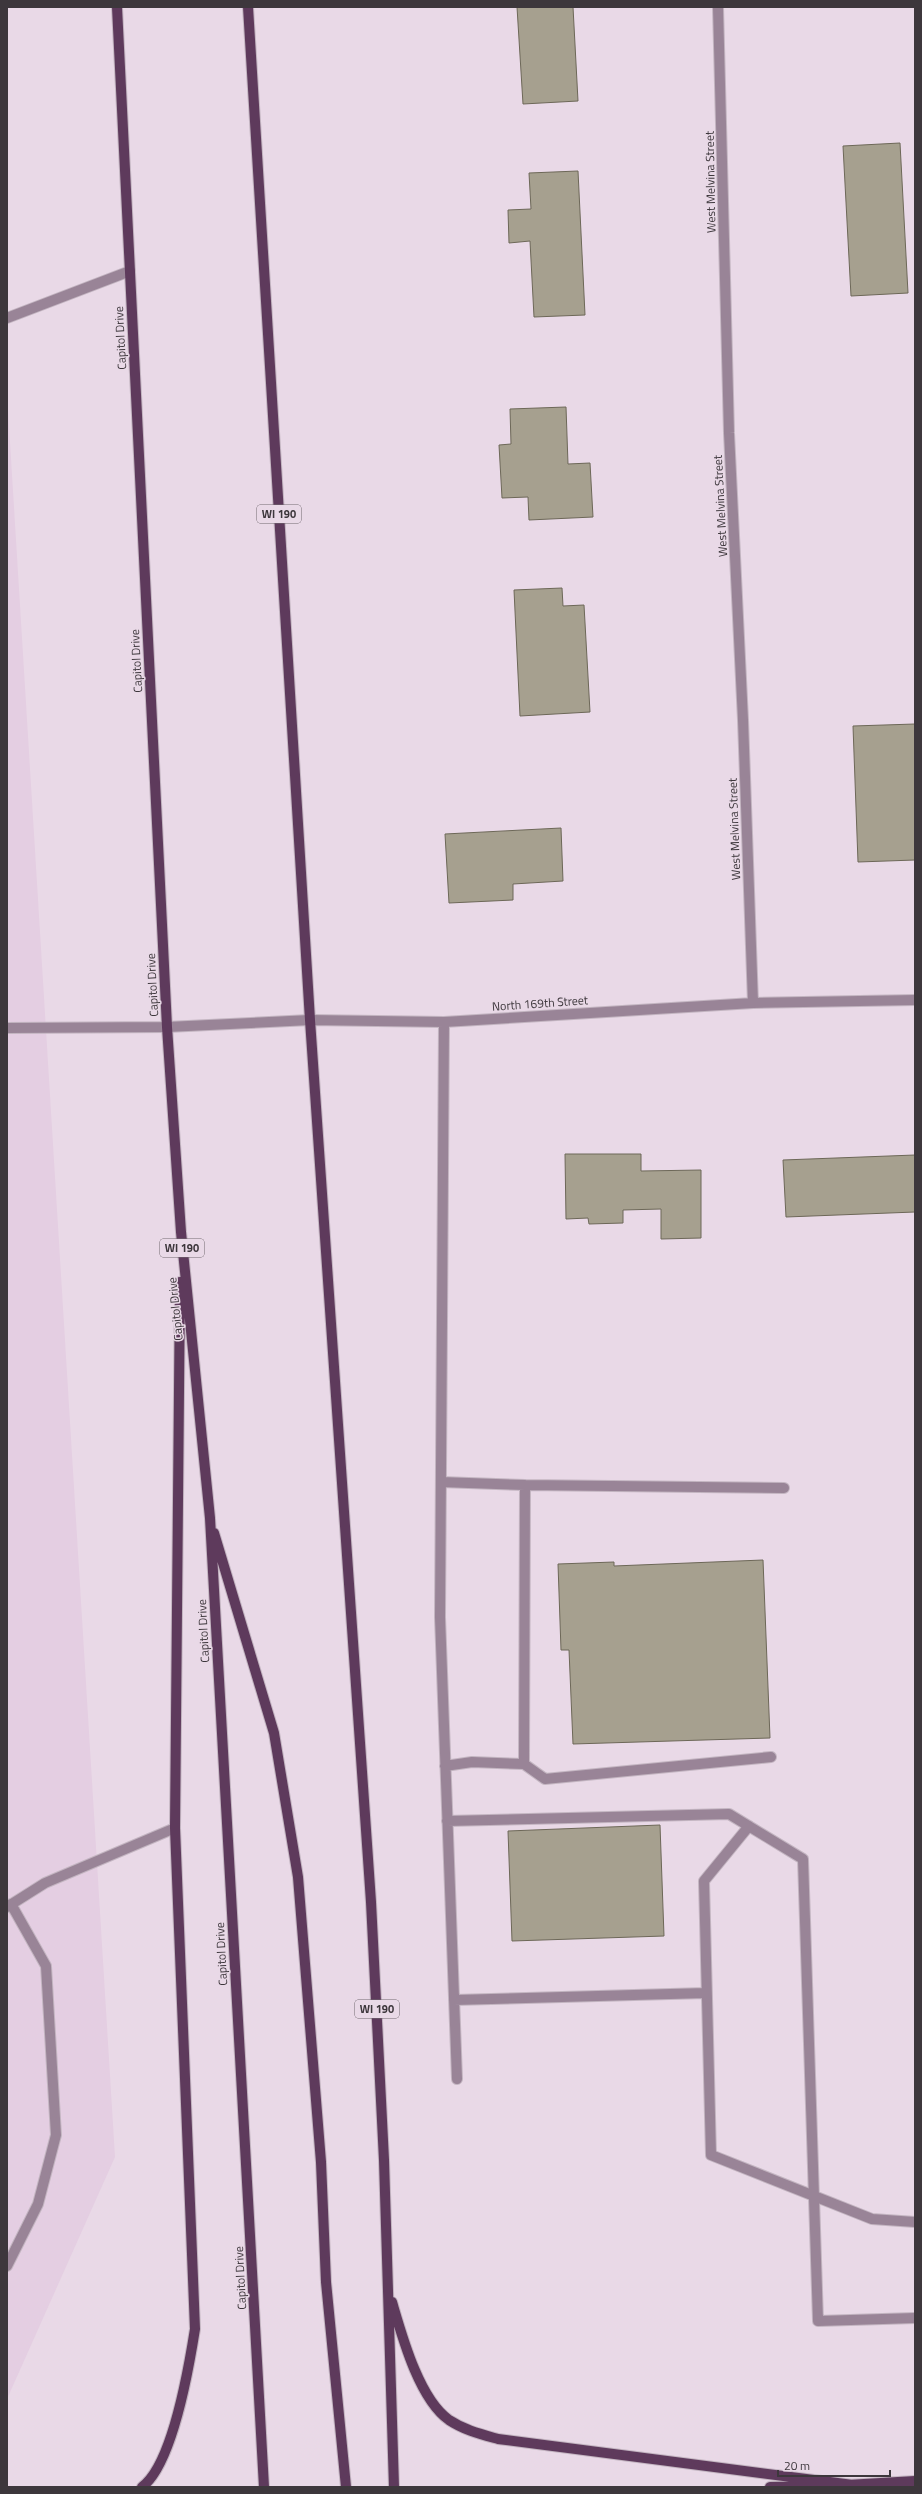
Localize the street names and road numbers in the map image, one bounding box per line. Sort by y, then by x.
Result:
street label: West Melvina Street [700,130,720,233]
street label: Capitol Drive [109,306,131,370]
street label: West Melvina Street [708,454,732,558]
road number: WI 190 [257,505,301,523]
street label: Capitol Drive [125,629,147,693]
street label: West Melvina Street [723,777,745,880]
street label: Capitol Drive [141,953,163,1017]
street label: North 169th Street [491,990,589,1016]
road number: WI 190 [160,1239,204,1257]
street label: Capitol Drive [162,1276,188,1342]
street label: Capitol Drive [192,1599,214,1663]
street label: Capitol Drive [210,1922,232,1986]
road number: WI 190 [355,2000,399,2018]
street label: Capitol Drive [229,2246,251,2310]

